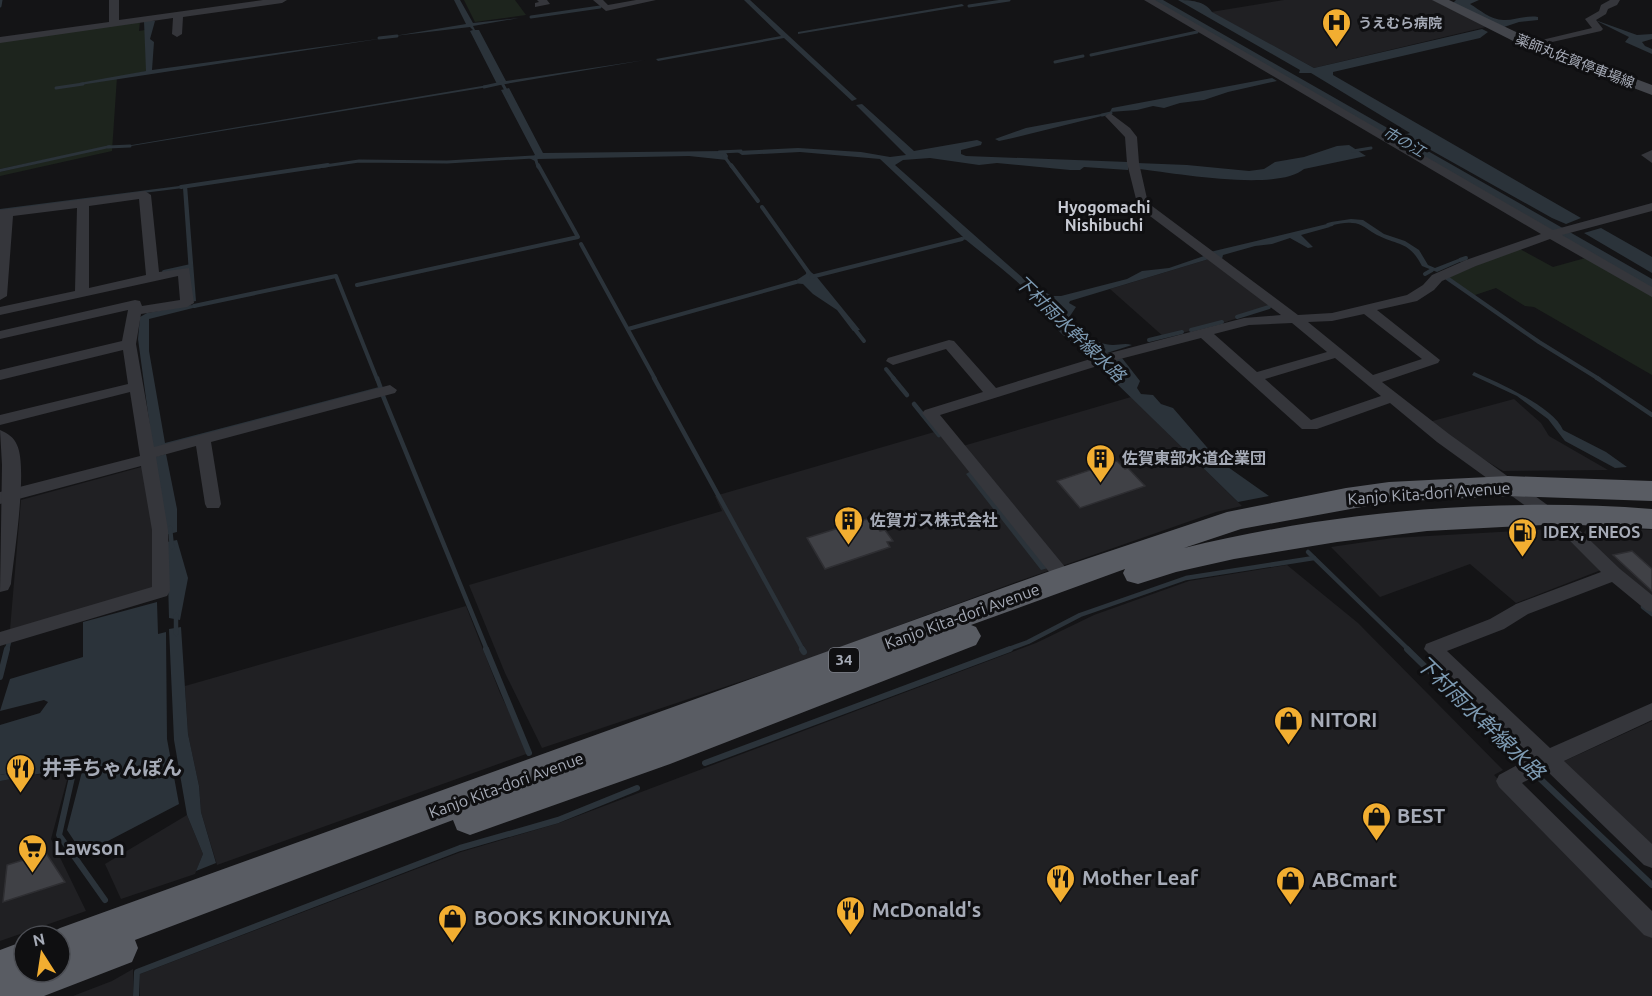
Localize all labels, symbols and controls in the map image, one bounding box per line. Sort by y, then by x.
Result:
hospital icon: うえむら病院 [1321,7,1353,49]
place label: うえむら病院 [1358,15,1442,31]
street label: 薬師丸佐賀停車場線 [1513,31,1637,91]
water label: 市の江 [1381,123,1430,161]
district label: Hyogomachi Nishibuchi [1058,198,1150,234]
water label: 下村雨水幹線水路 [1012,271,1131,387]
building icon: 佐賀東部水道企業団 [1085,442,1117,484]
place label: 佐賀東部水道企業団 [1121,449,1266,467]
street label: Kanjo Kita-dori Avenue [1347,478,1511,508]
building icon: 佐賀ガス株式会社 [833,504,865,546]
place label: 佐賀ガス株式会社 [869,511,998,529]
fuel station icon: IDEX, ENEOS [1506,516,1538,558]
place label: IDEX, ENEOS [1543,523,1640,541]
street label: Kanjo Kita-dori Avenue [882,580,1042,652]
road number: 34 [829,648,859,672]
water label: 下村雨水幹線水路 [1412,650,1551,786]
shop icon: NITORI [1273,704,1305,746]
place label: NITORI [1310,708,1377,731]
street label: Kanjo Kita-dori Avenue [426,749,586,821]
restaurant icon: 井手ちゃんぽん [5,752,37,794]
place label: 井手ちゃんぽん [42,756,182,779]
shop icon: BEST [1360,800,1392,842]
place label: BEST [1397,804,1445,827]
supermarket icon: Lawson [17,832,49,874]
place label: Lawson [54,836,125,859]
restaurant icon: Mother Leaf [1045,862,1077,904]
shop icon: ABCmart [1275,864,1307,906]
place label: Mother Leaf [1082,866,1199,889]
place label: ABCmart [1312,868,1397,891]
restaurant icon: McDonald's [835,894,867,936]
place label: McDonald's [872,898,981,921]
shop icon: BOOKS KINOKUNIYA [437,902,469,944]
place label: BOOKS KINOKUNIYA [474,906,671,929]
north arrow [12,924,72,984]
text: N [31,929,47,949]

